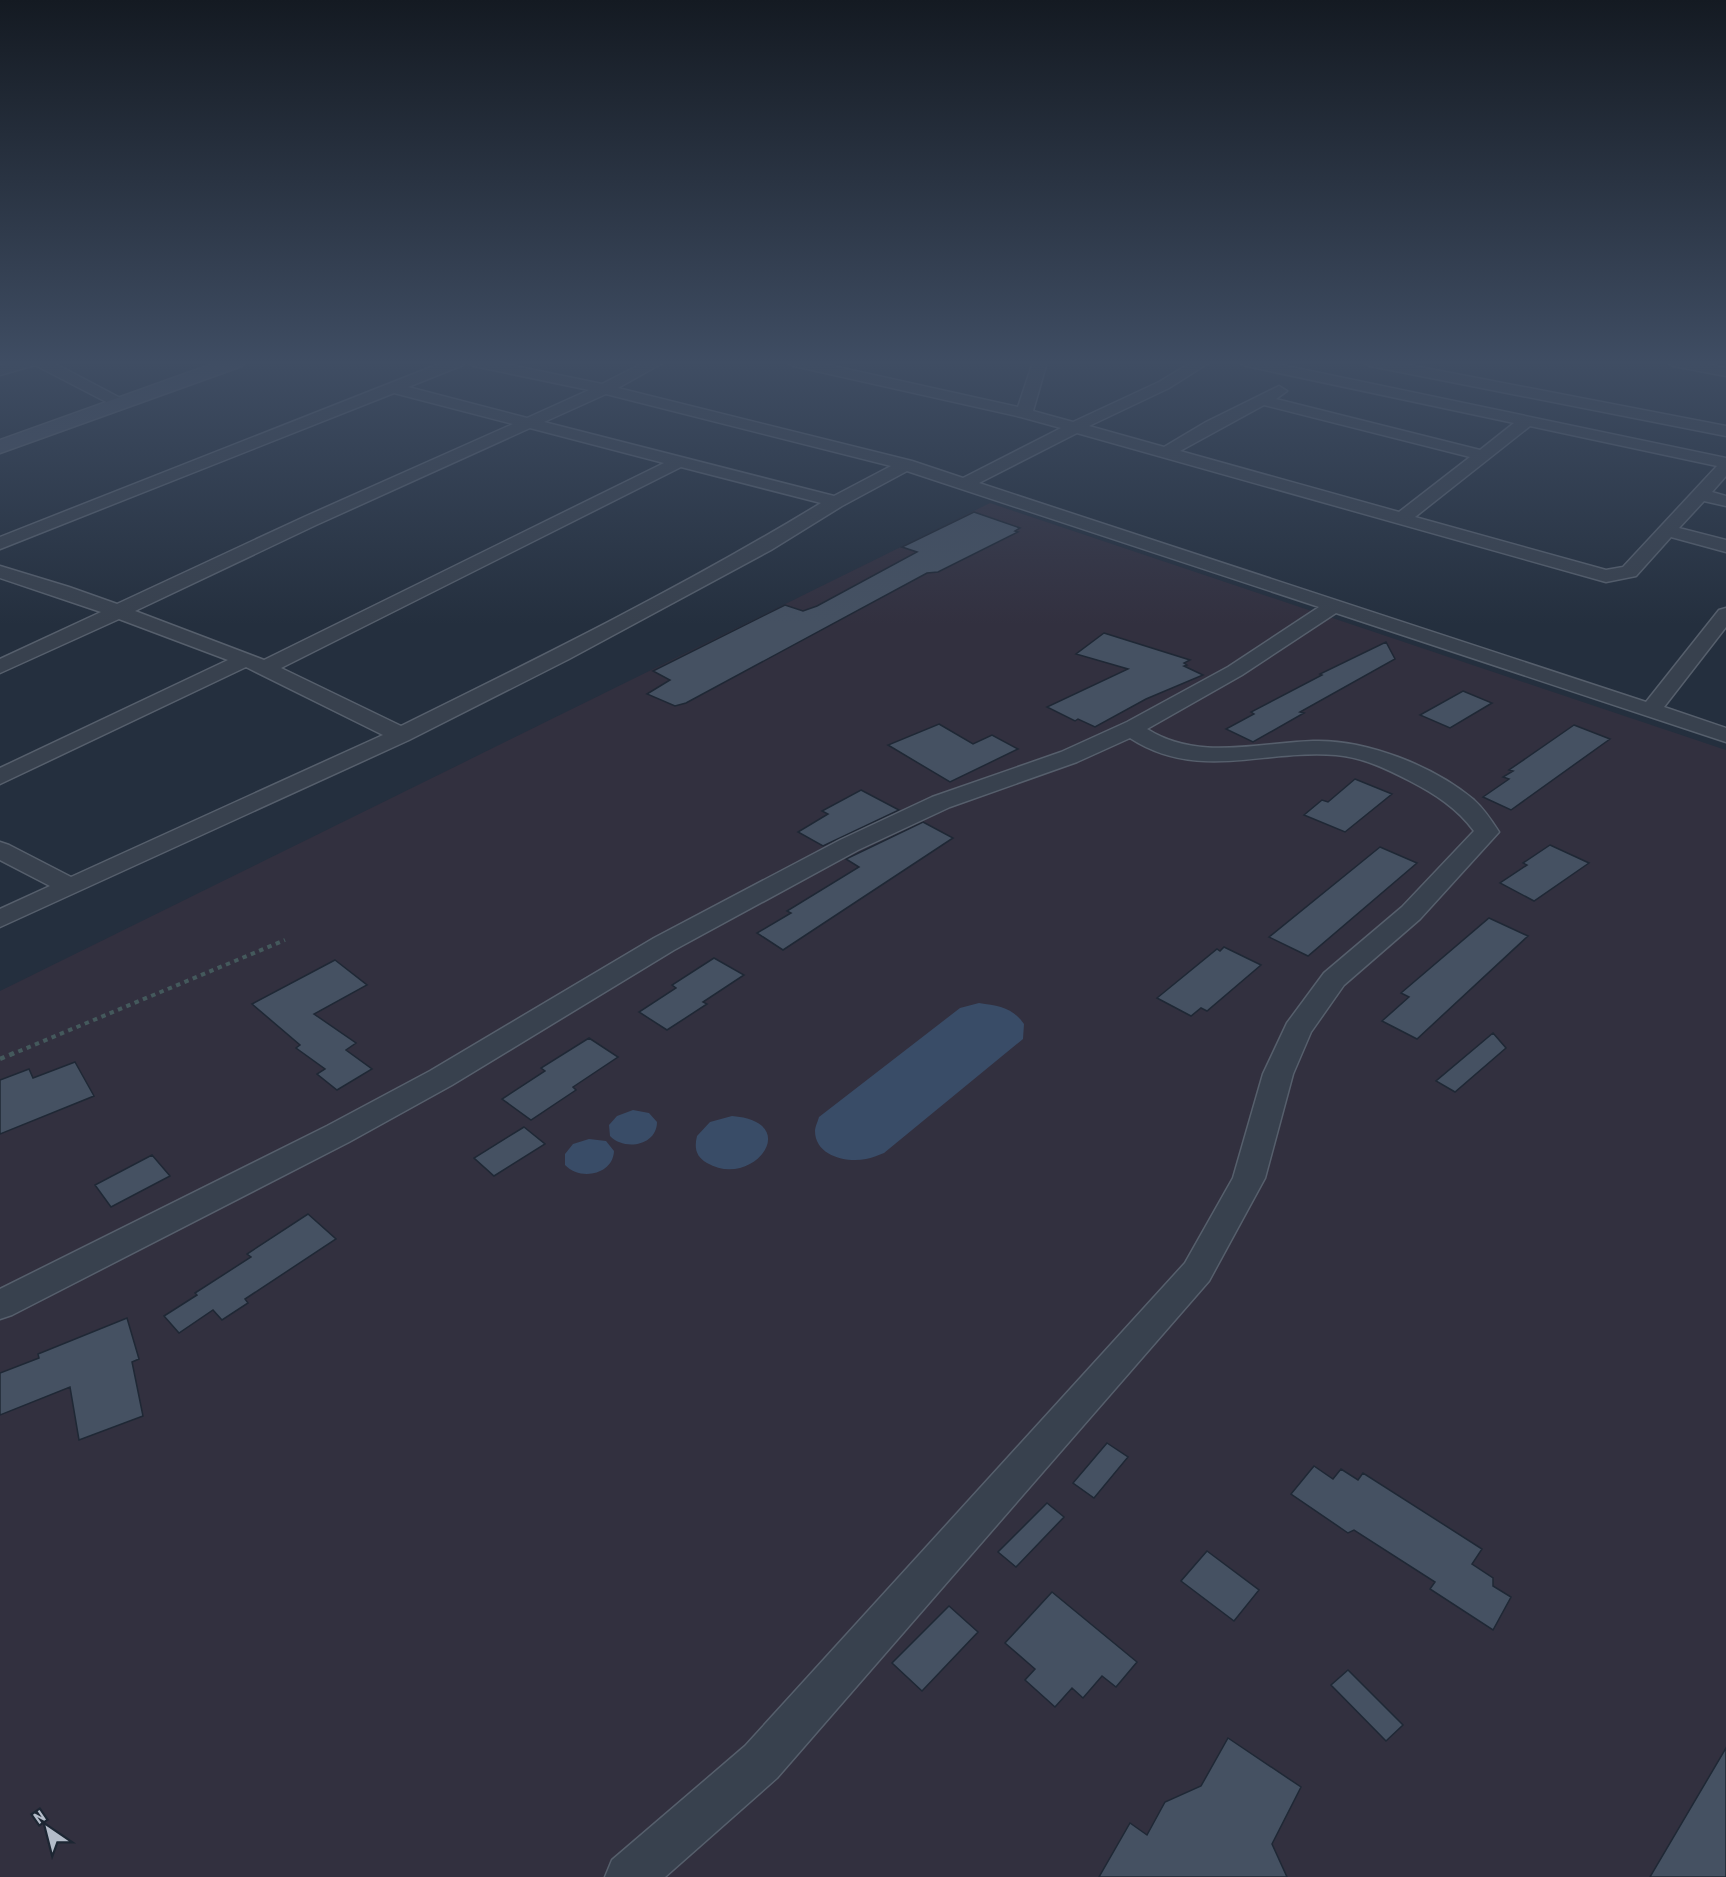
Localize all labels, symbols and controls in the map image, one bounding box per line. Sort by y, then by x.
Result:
north arrow [18,1799,78,1859]
text: N [30,1807,49,1828]

